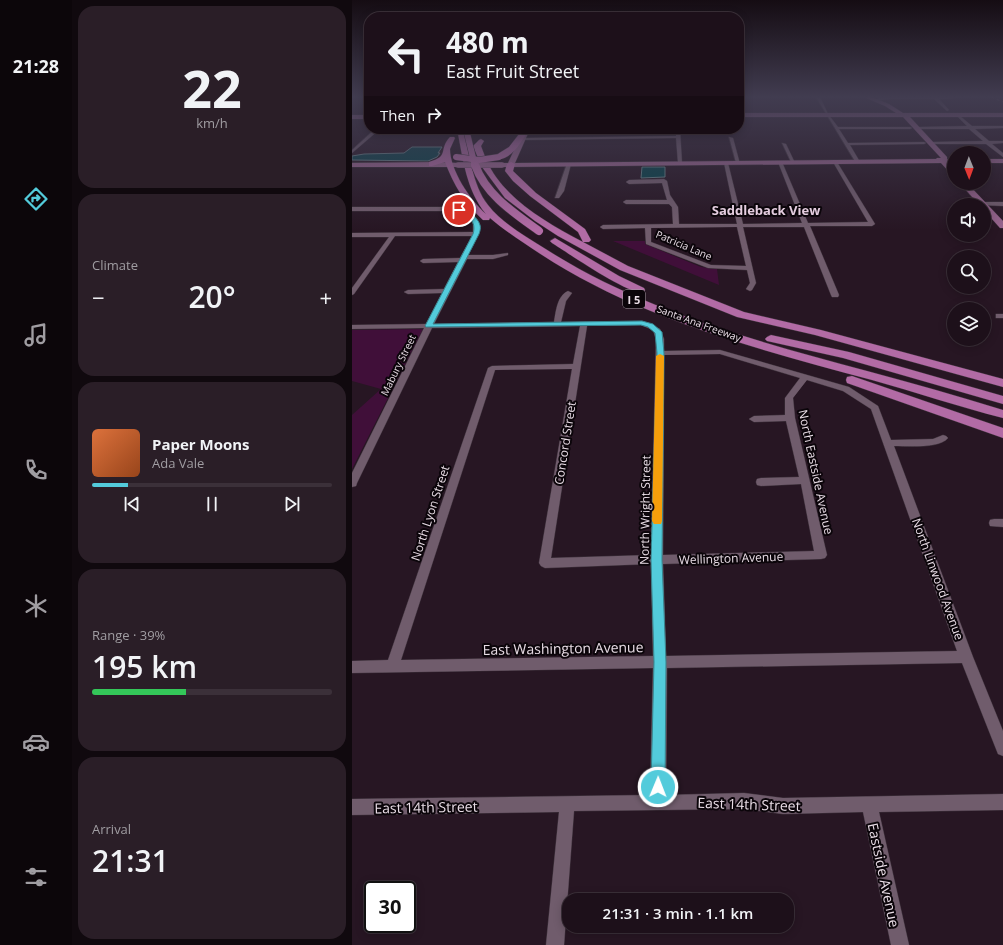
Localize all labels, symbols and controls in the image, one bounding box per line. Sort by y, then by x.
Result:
text: 480 m [446,23,529,61]
icon: left [380,28,432,80]
text: 22 [182,52,242,123]
text: 21:28 [13,54,59,78]
text: East Fruit Street [446,59,579,83]
icon: right [423,104,445,126]
text: Then [380,105,415,125]
text: km/h [196,114,228,132]
north arrow [947,146,991,190]
map controls [947,146,991,346]
icon: directions [22,185,50,213]
pin [442,193,476,227]
button: sound [947,198,991,242]
icon: arrive [448,199,470,221]
district label: Saddleback View [712,201,820,219]
street label: Patricia Lane [654,227,715,263]
button: search [947,250,991,294]
text: Climate [92,256,138,274]
text: 20° [188,276,236,317]
text: − [92,282,105,312]
text: + [319,282,332,312]
road number: I 5 [623,290,645,308]
street label: Santa Ana Freeway [655,301,744,345]
button: layers [947,302,991,346]
icon: music [22,321,50,349]
street label: Mabury Street [377,332,419,398]
street label: Concord Street [550,400,580,486]
street label: North Eastside Avenue [794,408,838,536]
text: Paper Moons [152,434,250,454]
text: Ada Vale [152,454,204,472]
street label: North Wright Street [636,455,654,565]
icon: phone [22,456,50,484]
street label: North Lyon Street [407,463,453,563]
icon: previous [121,493,143,515]
icon: pause [201,493,223,515]
icon: next [281,493,303,515]
street label: North Linwood Avenue [908,516,968,643]
street label: Wellington Avenue [678,548,784,568]
icon: climate [22,592,50,620]
text: Range · 39% [92,626,165,644]
street label: East Washington Avenue [482,637,644,659]
text: 195 km [92,646,197,687]
icon: car [22,728,50,756]
position arrow [637,766,679,808]
street label: East 14th Street [697,793,801,815]
street label: East 14th Street [374,797,478,817]
text: Arrival [92,820,131,838]
street label: Eastside Avenue [864,821,904,929]
text: 21:31 [92,840,169,881]
icon: filters [22,863,50,891]
speed limit sign: 30 [364,881,416,933]
text: 21:31 · 3 min · 1.1 km [603,903,753,923]

